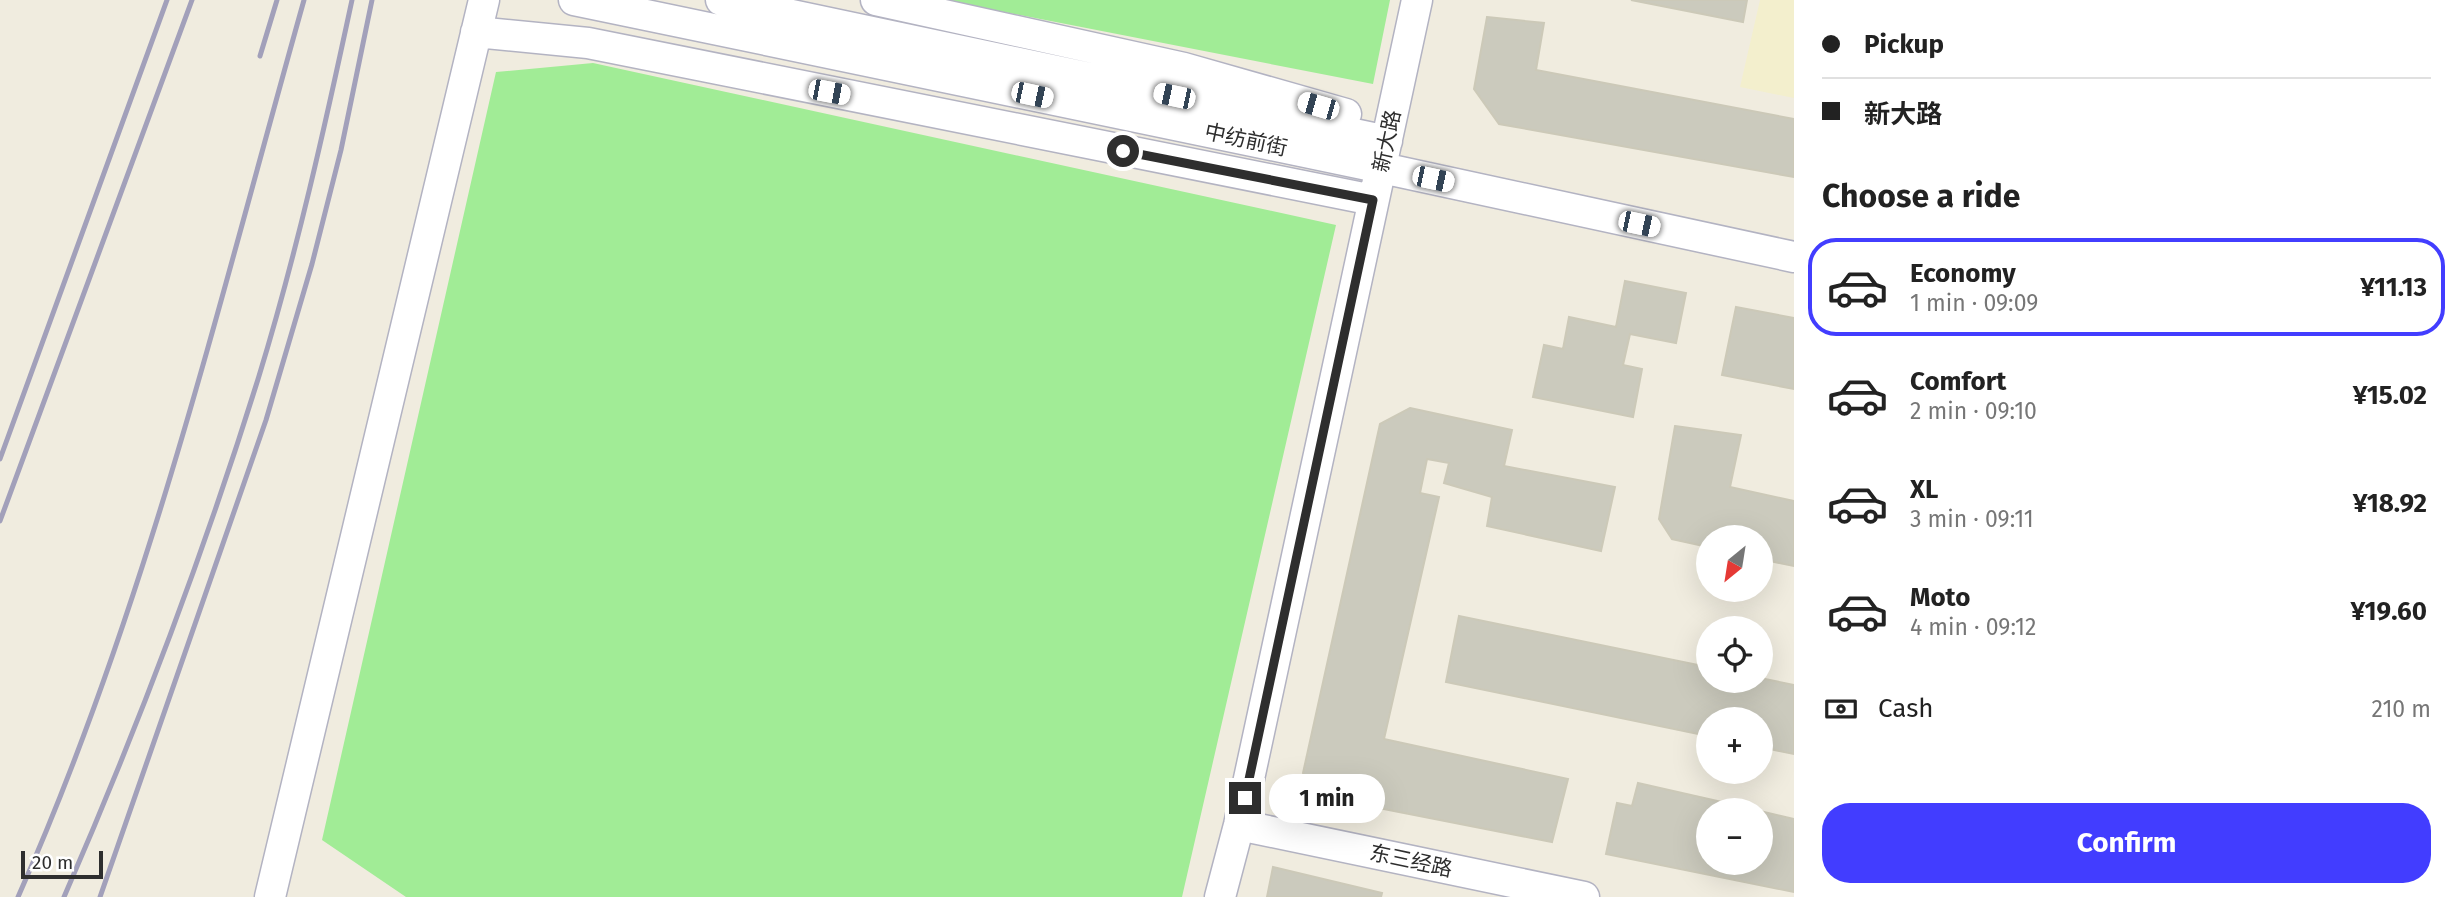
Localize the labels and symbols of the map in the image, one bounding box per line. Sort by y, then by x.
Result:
car [807,78,852,106]
car [1010,80,1055,110]
car [1152,81,1197,111]
car [1295,90,1342,122]
street label: 新大路 [1368,107,1406,175]
street label: 中纺前街 [1202,119,1290,161]
route start [1107,135,1139,167]
car [1411,164,1456,194]
car [1617,209,1662,239]
north arrow [1696,525,1773,602]
callout: 1 min [1270,774,1385,822]
route end [1229,782,1261,814]
street label: 东三经路 [1367,840,1455,882]
scale bar [21,848,103,880]

